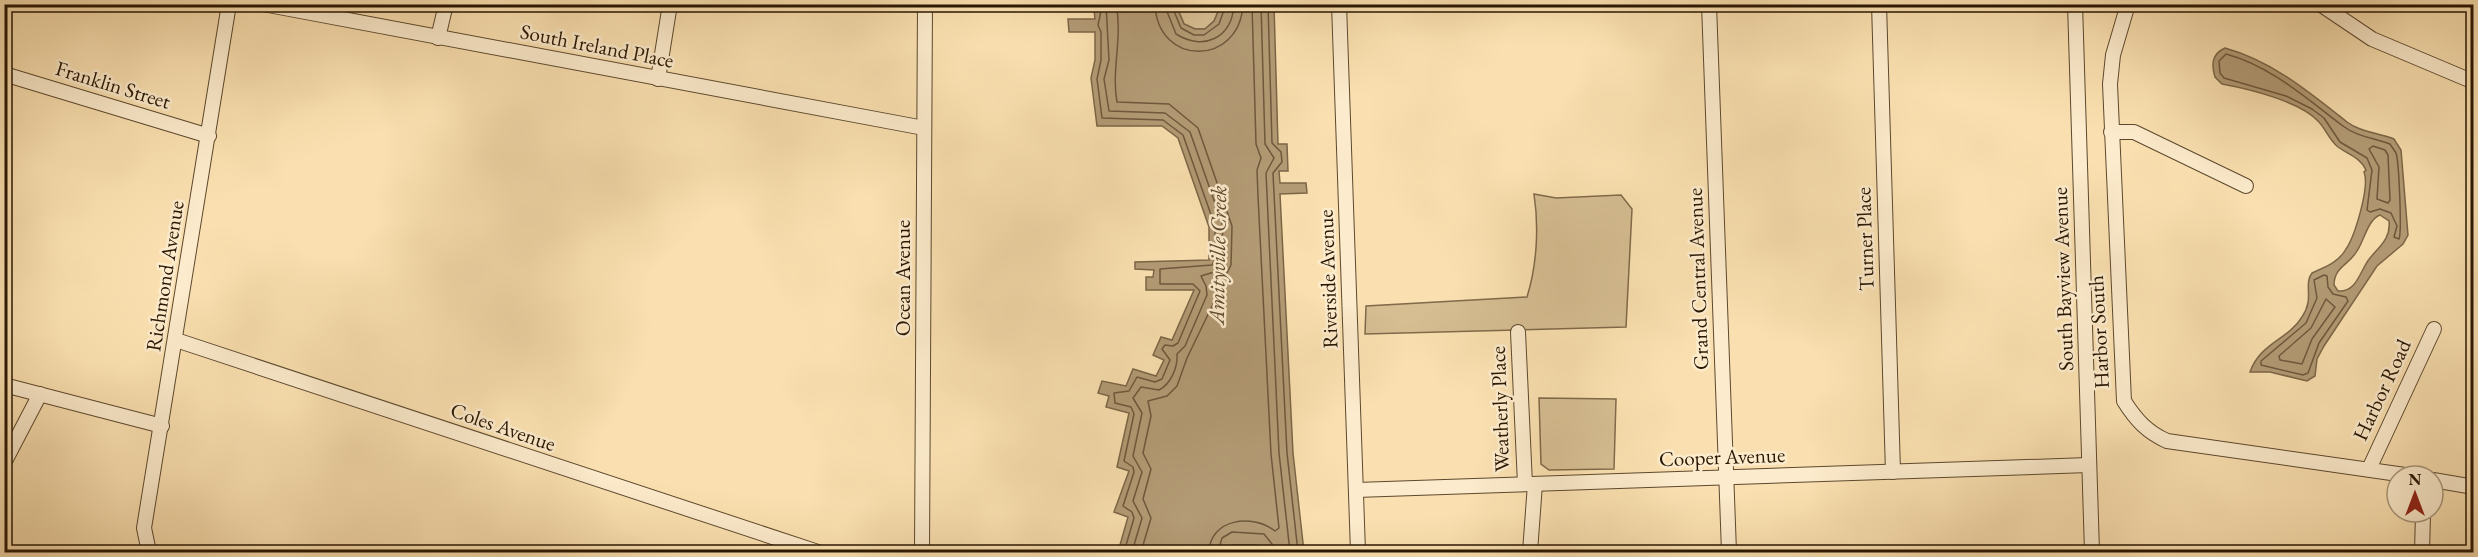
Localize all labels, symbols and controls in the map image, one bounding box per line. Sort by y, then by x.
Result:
street label: South Ireland Place [518,17,676,74]
street label: Franklin Street [52,54,174,115]
water label: Amityville Creek [1202,185,1233,327]
street label: Grand Central Avenue [1681,187,1714,371]
street label: Turner Place [1849,187,1880,291]
street label: South Bayview Avenue [2046,187,2079,371]
street label: Richmond Avenue [139,199,190,353]
street label: Riverside Avenue [1312,209,1343,349]
street label: Ocean Avenue [889,220,916,336]
street label: Harbor South [2082,274,2115,389]
street label: Harbor Road [2346,334,2417,445]
street label: Weatherly Place [1484,346,1515,472]
street label: Coles Avenue [447,396,559,457]
street label: Cooper Avenue [1658,441,1786,472]
north arrow [2385,464,2445,524]
text: N [2409,469,2422,490]

